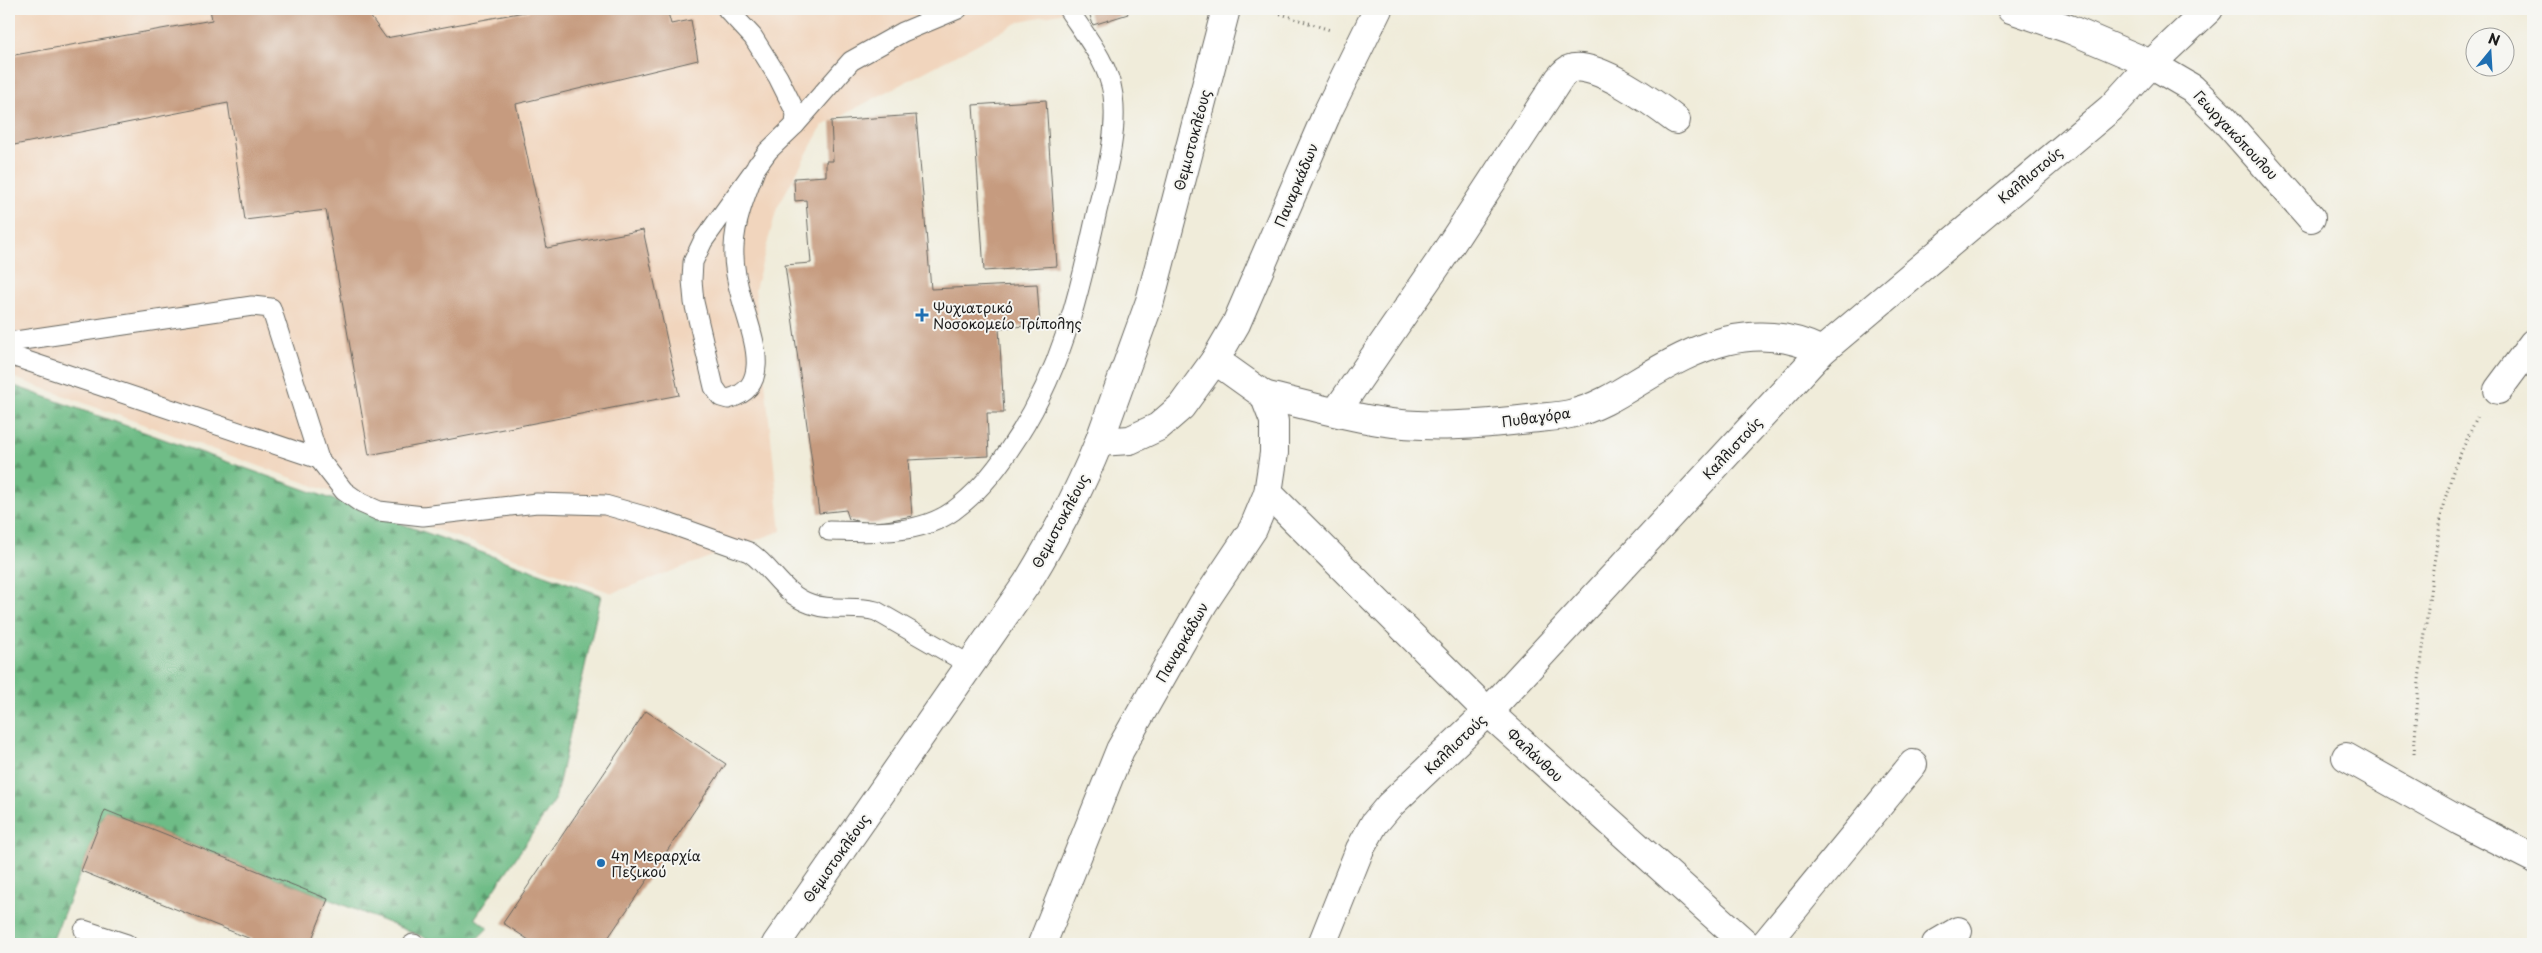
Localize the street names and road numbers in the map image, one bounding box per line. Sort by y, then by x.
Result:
street label: Γεωργακόπουλου [2189,86,2283,184]
street label: Θεμιστοκλέους [1168,87,1216,193]
street label: Παναρκάδων [1269,140,1323,230]
street label: Καλλιστούς [1993,142,2067,208]
street label: Πυθαγόρα [1500,402,1572,432]
street label: Καλλιστούς [1698,412,1766,484]
street label: Θεμιστοκλέους [1026,470,1094,572]
street label: Παναρκάδων [1151,598,1213,686]
street label: Καλλιστούς [1419,709,1491,779]
street label: Φαλάνθου [1502,723,1568,787]
street label: Θεμιστοκλέους [798,809,874,907]

